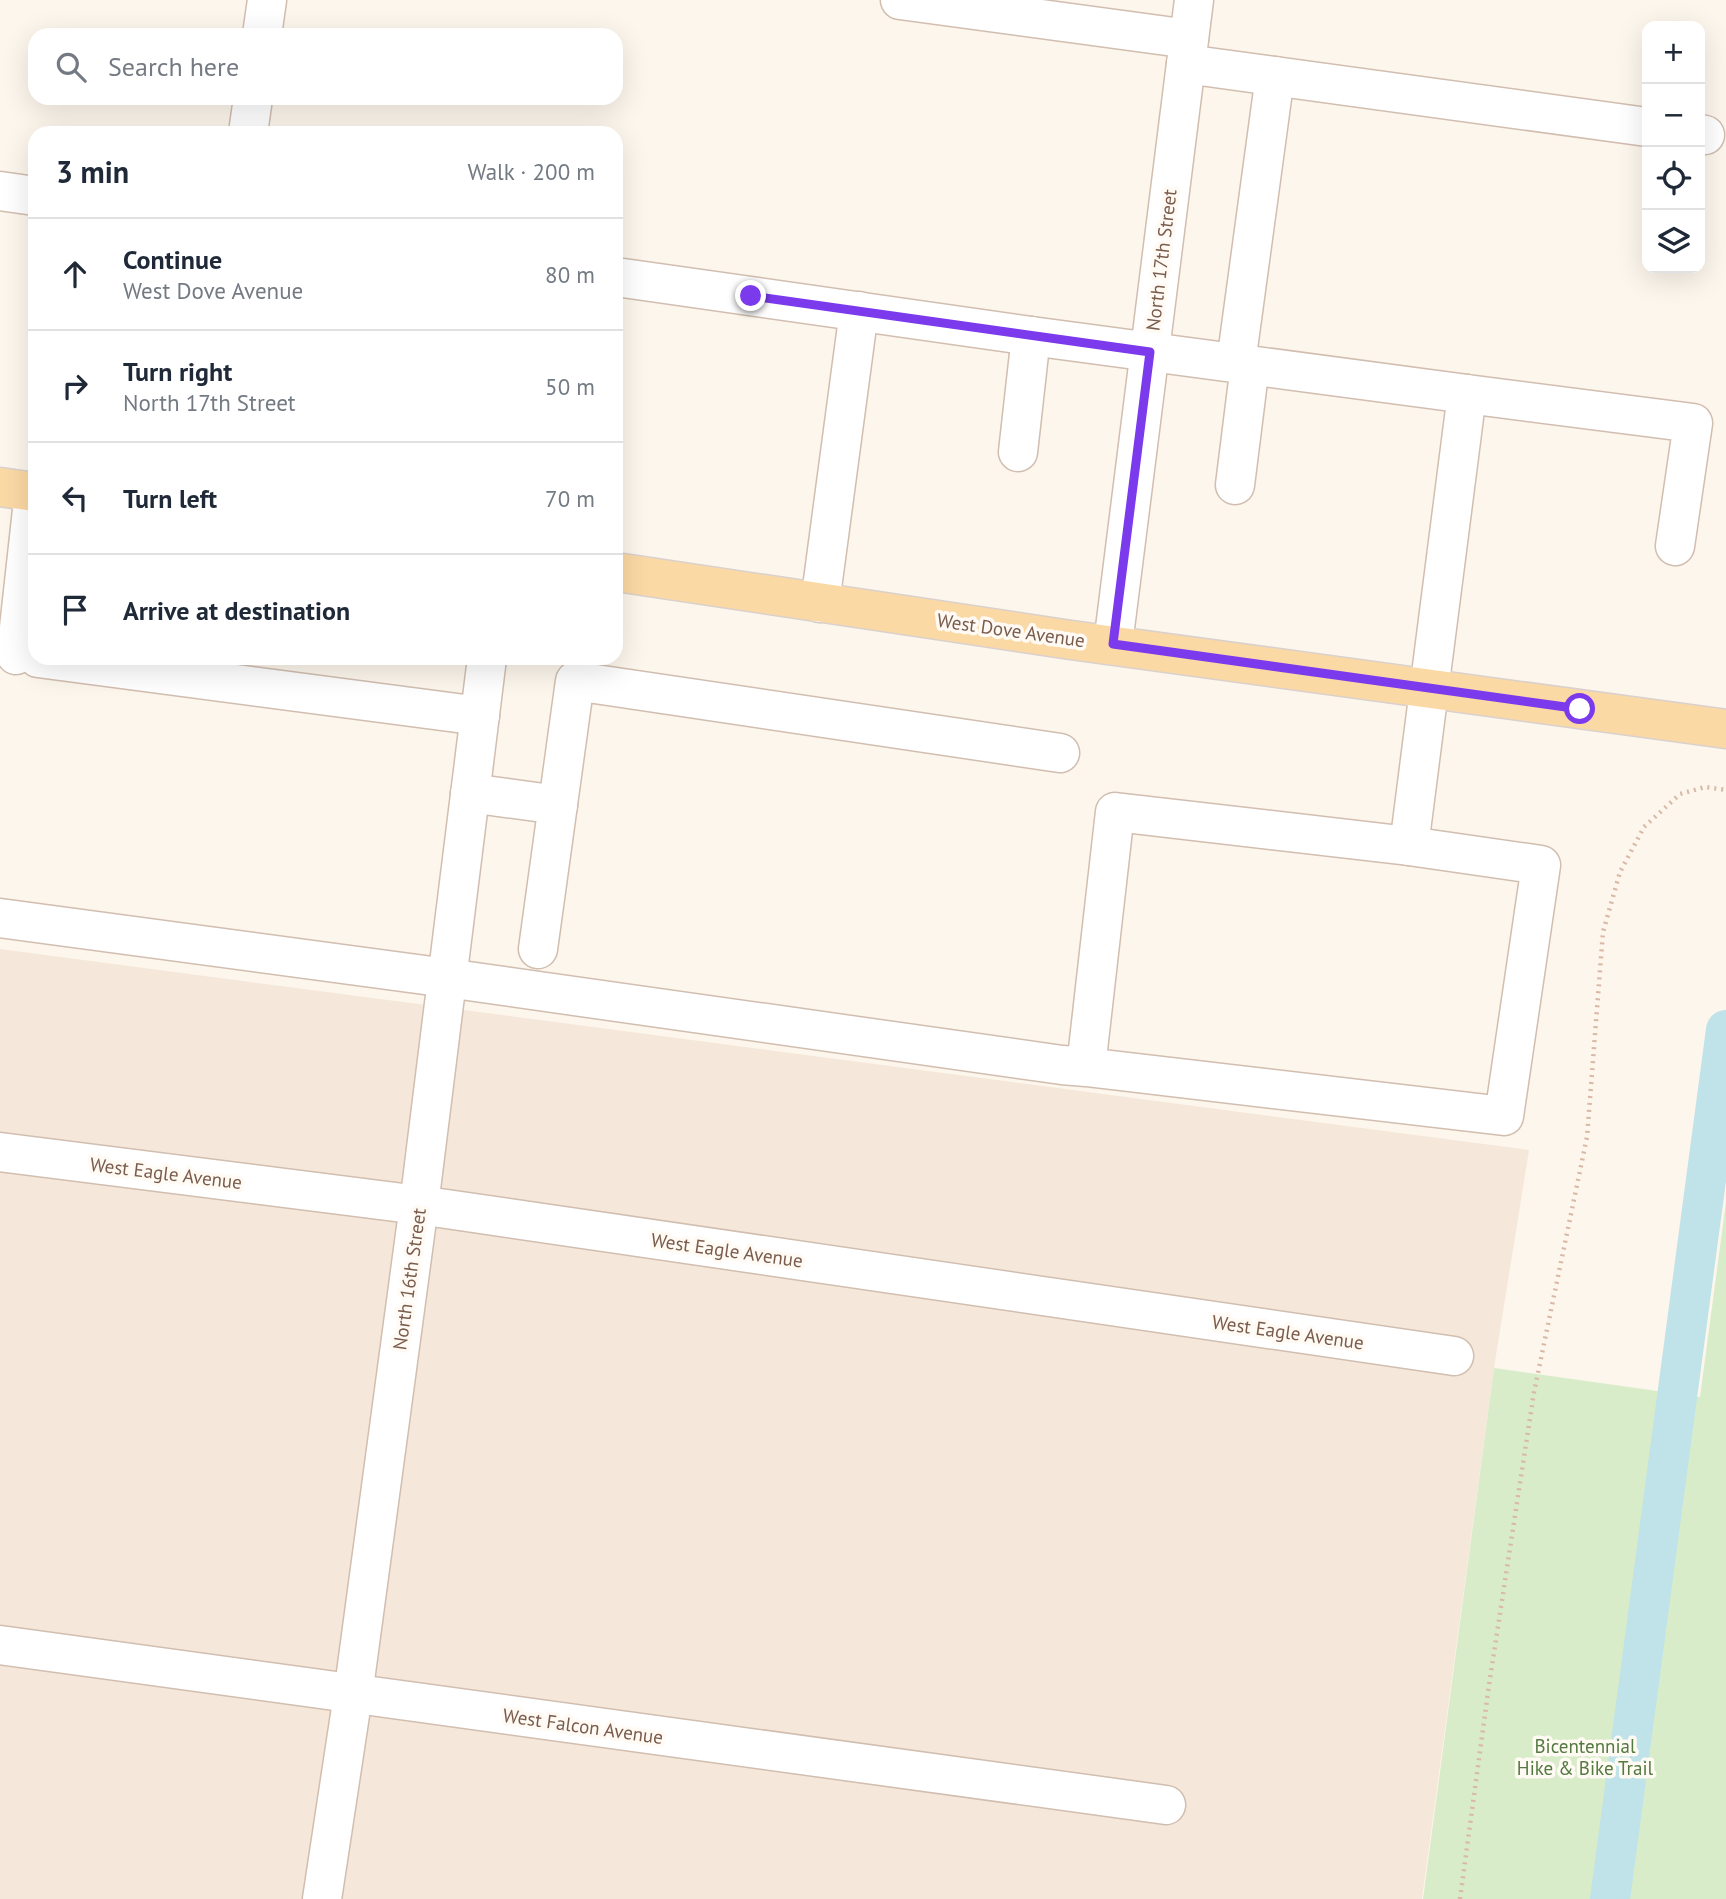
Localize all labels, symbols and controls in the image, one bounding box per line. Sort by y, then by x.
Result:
map controls [1642,21,1705,273]
button: + [1642,21,1705,84]
search box [28,28,623,105]
icon: search [52,48,90,86]
text: Search here [108,50,239,83]
button: − [1642,84,1705,147]
button: locate [1642,147,1705,210]
text: 3 min [56,152,129,191]
text: Walk · 200 m [468,157,595,186]
street label: North 17th Street [1140,187,1182,332]
button: layers [1642,210,1705,273]
text: Continue [123,243,222,276]
icon: ahead [56,255,94,293]
text: 80 m [545,260,595,289]
text: West Dove Avenue [123,276,303,305]
route end [735,280,766,311]
text: Turn right [123,355,232,388]
icon: right [56,367,94,405]
text: 50 m [545,372,595,401]
text: North 17th Street [123,388,296,417]
icon: left [56,479,94,517]
text: Turn left [123,482,217,515]
text: 70 m [545,484,595,513]
icon: arrive [56,591,94,629]
text: Arrive at destination [123,594,350,627]
street label: West Dove Avenue [936,608,1086,652]
route start [1564,693,1595,724]
street label: West Eagle Avenue [89,1152,243,1194]
street label: North 16th Street [387,1206,431,1352]
street label: West Eagle Avenue [650,1227,804,1273]
street label: West Eagle Avenue [1211,1309,1365,1355]
street label: West Falcon Avenue [501,1703,665,1749]
park label: Bicentennial Hike & Bike Trail [1517,1734,1654,1780]

